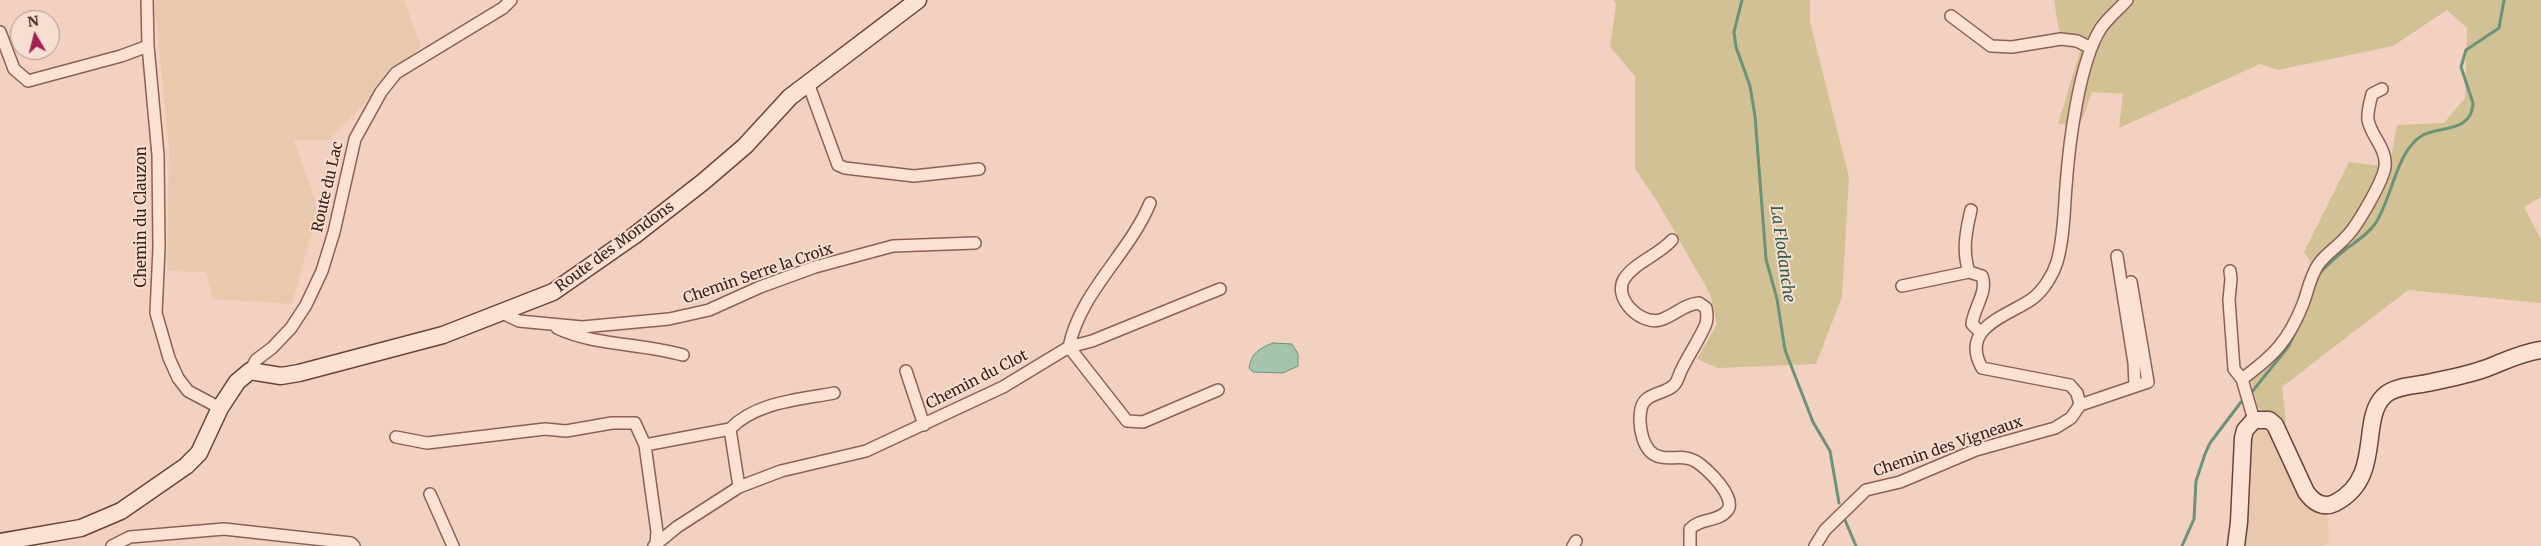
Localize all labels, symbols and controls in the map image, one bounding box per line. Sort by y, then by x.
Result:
north arrow [10,10,60,60]
text: N [26,11,40,31]
street label: Route du Lac [309,140,347,234]
street label: Chemin du Clauzon [133,146,151,288]
street label: Route des Mondons [552,198,678,296]
water label: La Flodanche [1766,204,1798,304]
street label: Chemin Serre la Croix [681,240,835,308]
street label: Chemin du Clot [923,347,1031,413]
street label: Chemin des Vigneaux [1871,413,2025,481]

